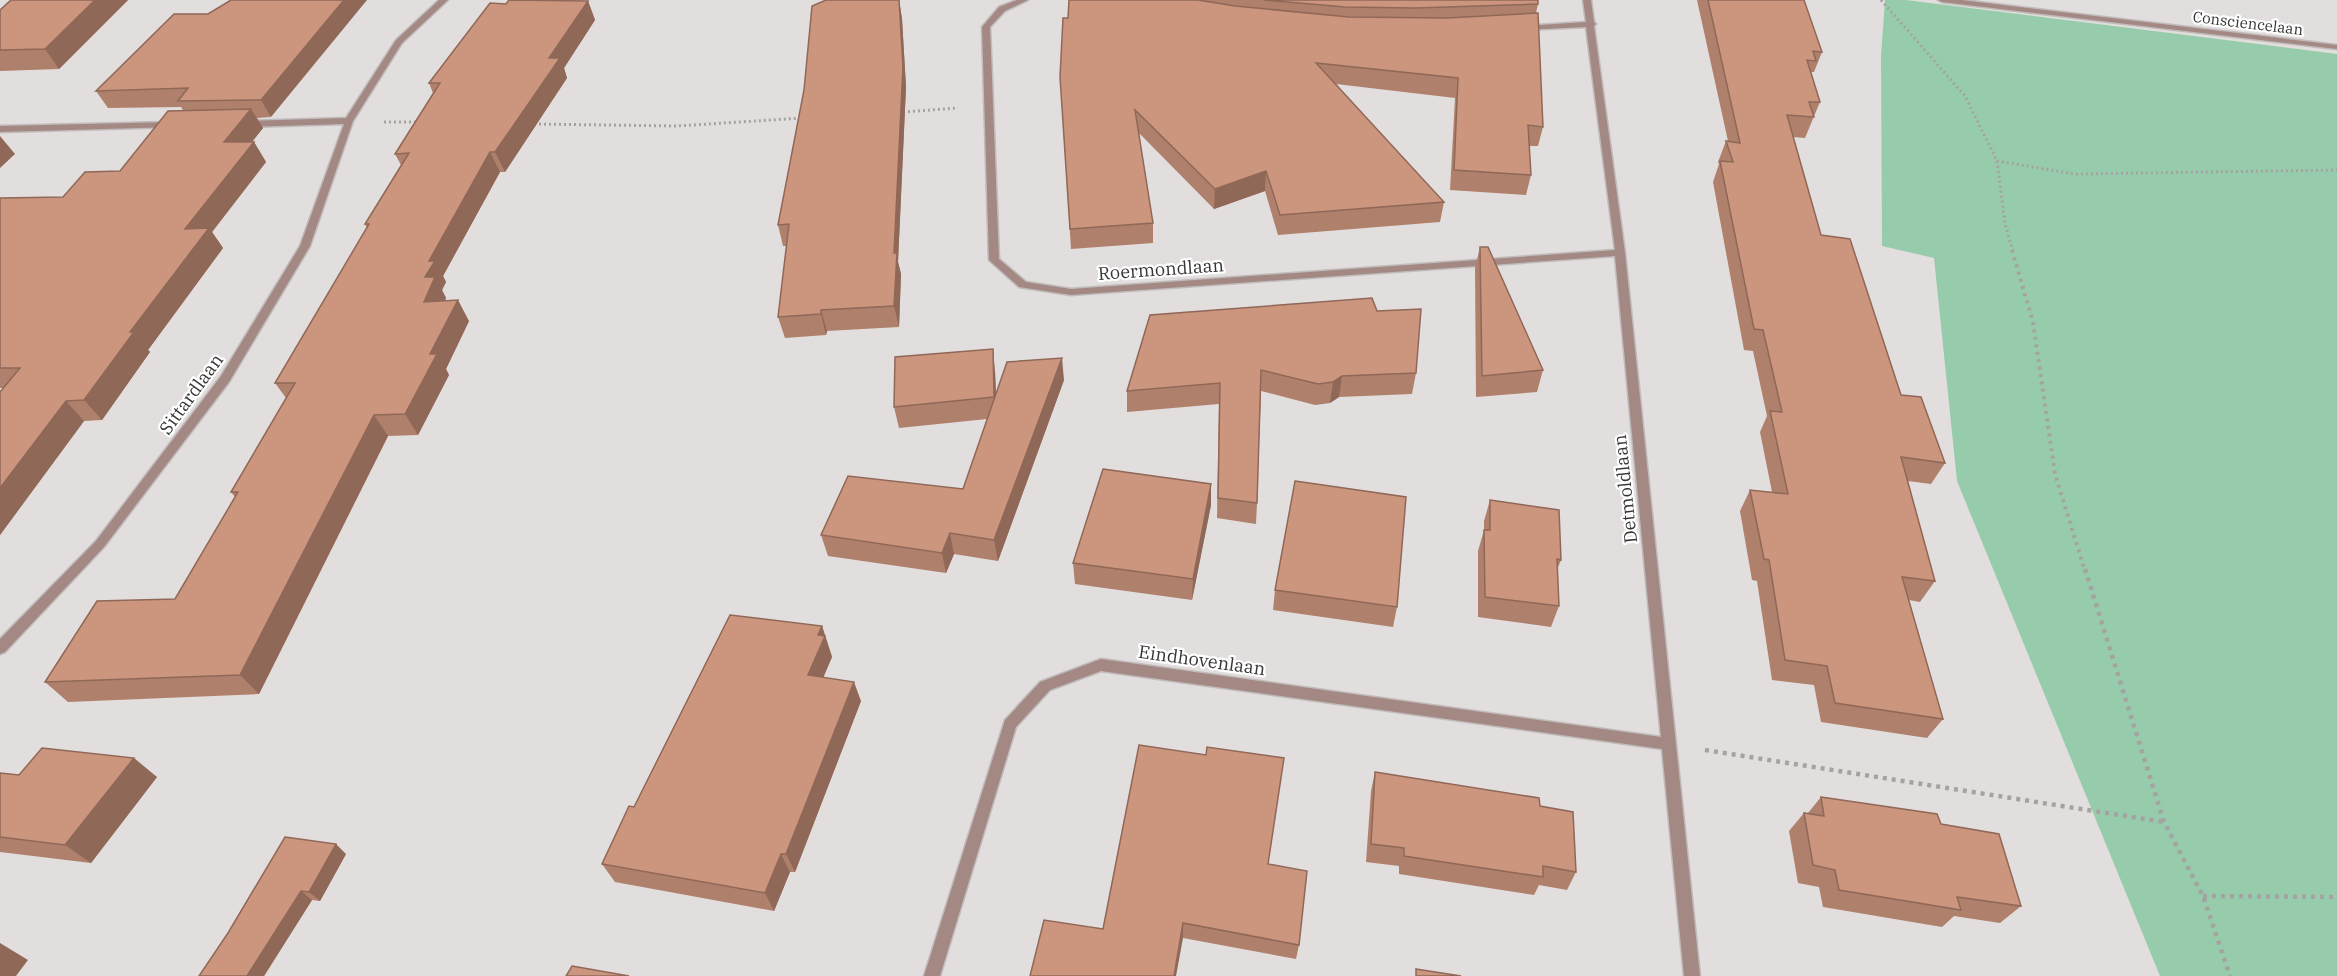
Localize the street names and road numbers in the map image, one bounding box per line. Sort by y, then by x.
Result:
street label: Consciencelaan [2192,7,2305,39]
street label: Roermondlaan [1097,253,1225,285]
street label: Sittardlaan [154,349,228,439]
street label: Detmoldlaan [1608,434,1642,544]
street label: Eindhovenlaan [1137,640,1267,680]

